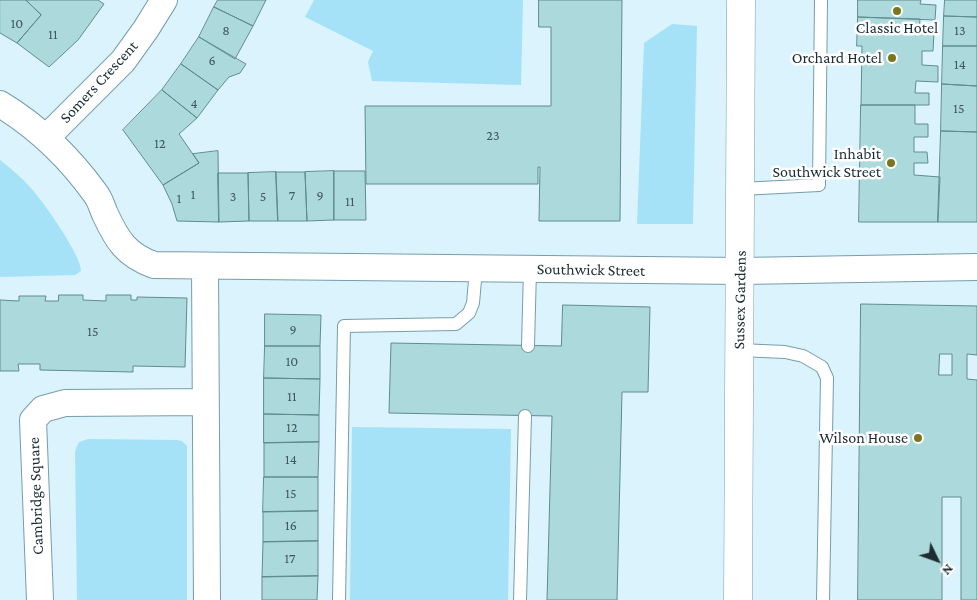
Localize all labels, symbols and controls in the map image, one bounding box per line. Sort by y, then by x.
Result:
marker: Classic Hotel [891,5,903,17]
house number: 10 [11,16,23,32]
place label: Classic Hotel [856,18,938,38]
house number: 8 [222,23,230,39]
house number: 13 [954,23,966,39]
house number: 11 [48,27,58,43]
street label: Somers Crescent [56,37,142,127]
place label: Orchard Hotel [792,48,882,68]
marker: Orchard Hotel [886,52,898,64]
house number: 6 [208,53,216,69]
house number: 14 [954,57,966,73]
house number: 4 [190,96,198,112]
house number: 15 [953,101,965,117]
house number: 23 [486,128,500,144]
house number: 12 [154,136,166,152]
place label: Inhabit Southwick Street [773,144,881,182]
marker: Inhabit Southwick Street [885,157,897,169]
house number: 1 [191,187,195,203]
house number: 7 [289,188,295,204]
house number: 9 [316,188,324,204]
house number: 3 [230,189,236,205]
house number: 5 [260,189,266,205]
house number: 1 [177,191,181,207]
house number: 11 [345,194,355,210]
street label: Sussex Gardens [730,250,750,350]
street label: Southwick Street [537,259,645,281]
house number: 9 [289,322,297,338]
house number: 15 [87,324,99,340]
house number: 10 [286,354,298,370]
house number: 11 [287,389,297,405]
house number: 12 [286,420,298,436]
place label: Wilson House [819,428,908,448]
marker: Wilson House [912,432,924,444]
street label: Cambridge Square [24,437,48,555]
house number: 14 [285,452,297,468]
house number: 15 [285,486,297,502]
house number: 16 [285,518,297,534]
north arrow [912,535,962,585]
house number: 17 [284,551,296,567]
text: N [939,561,957,579]

